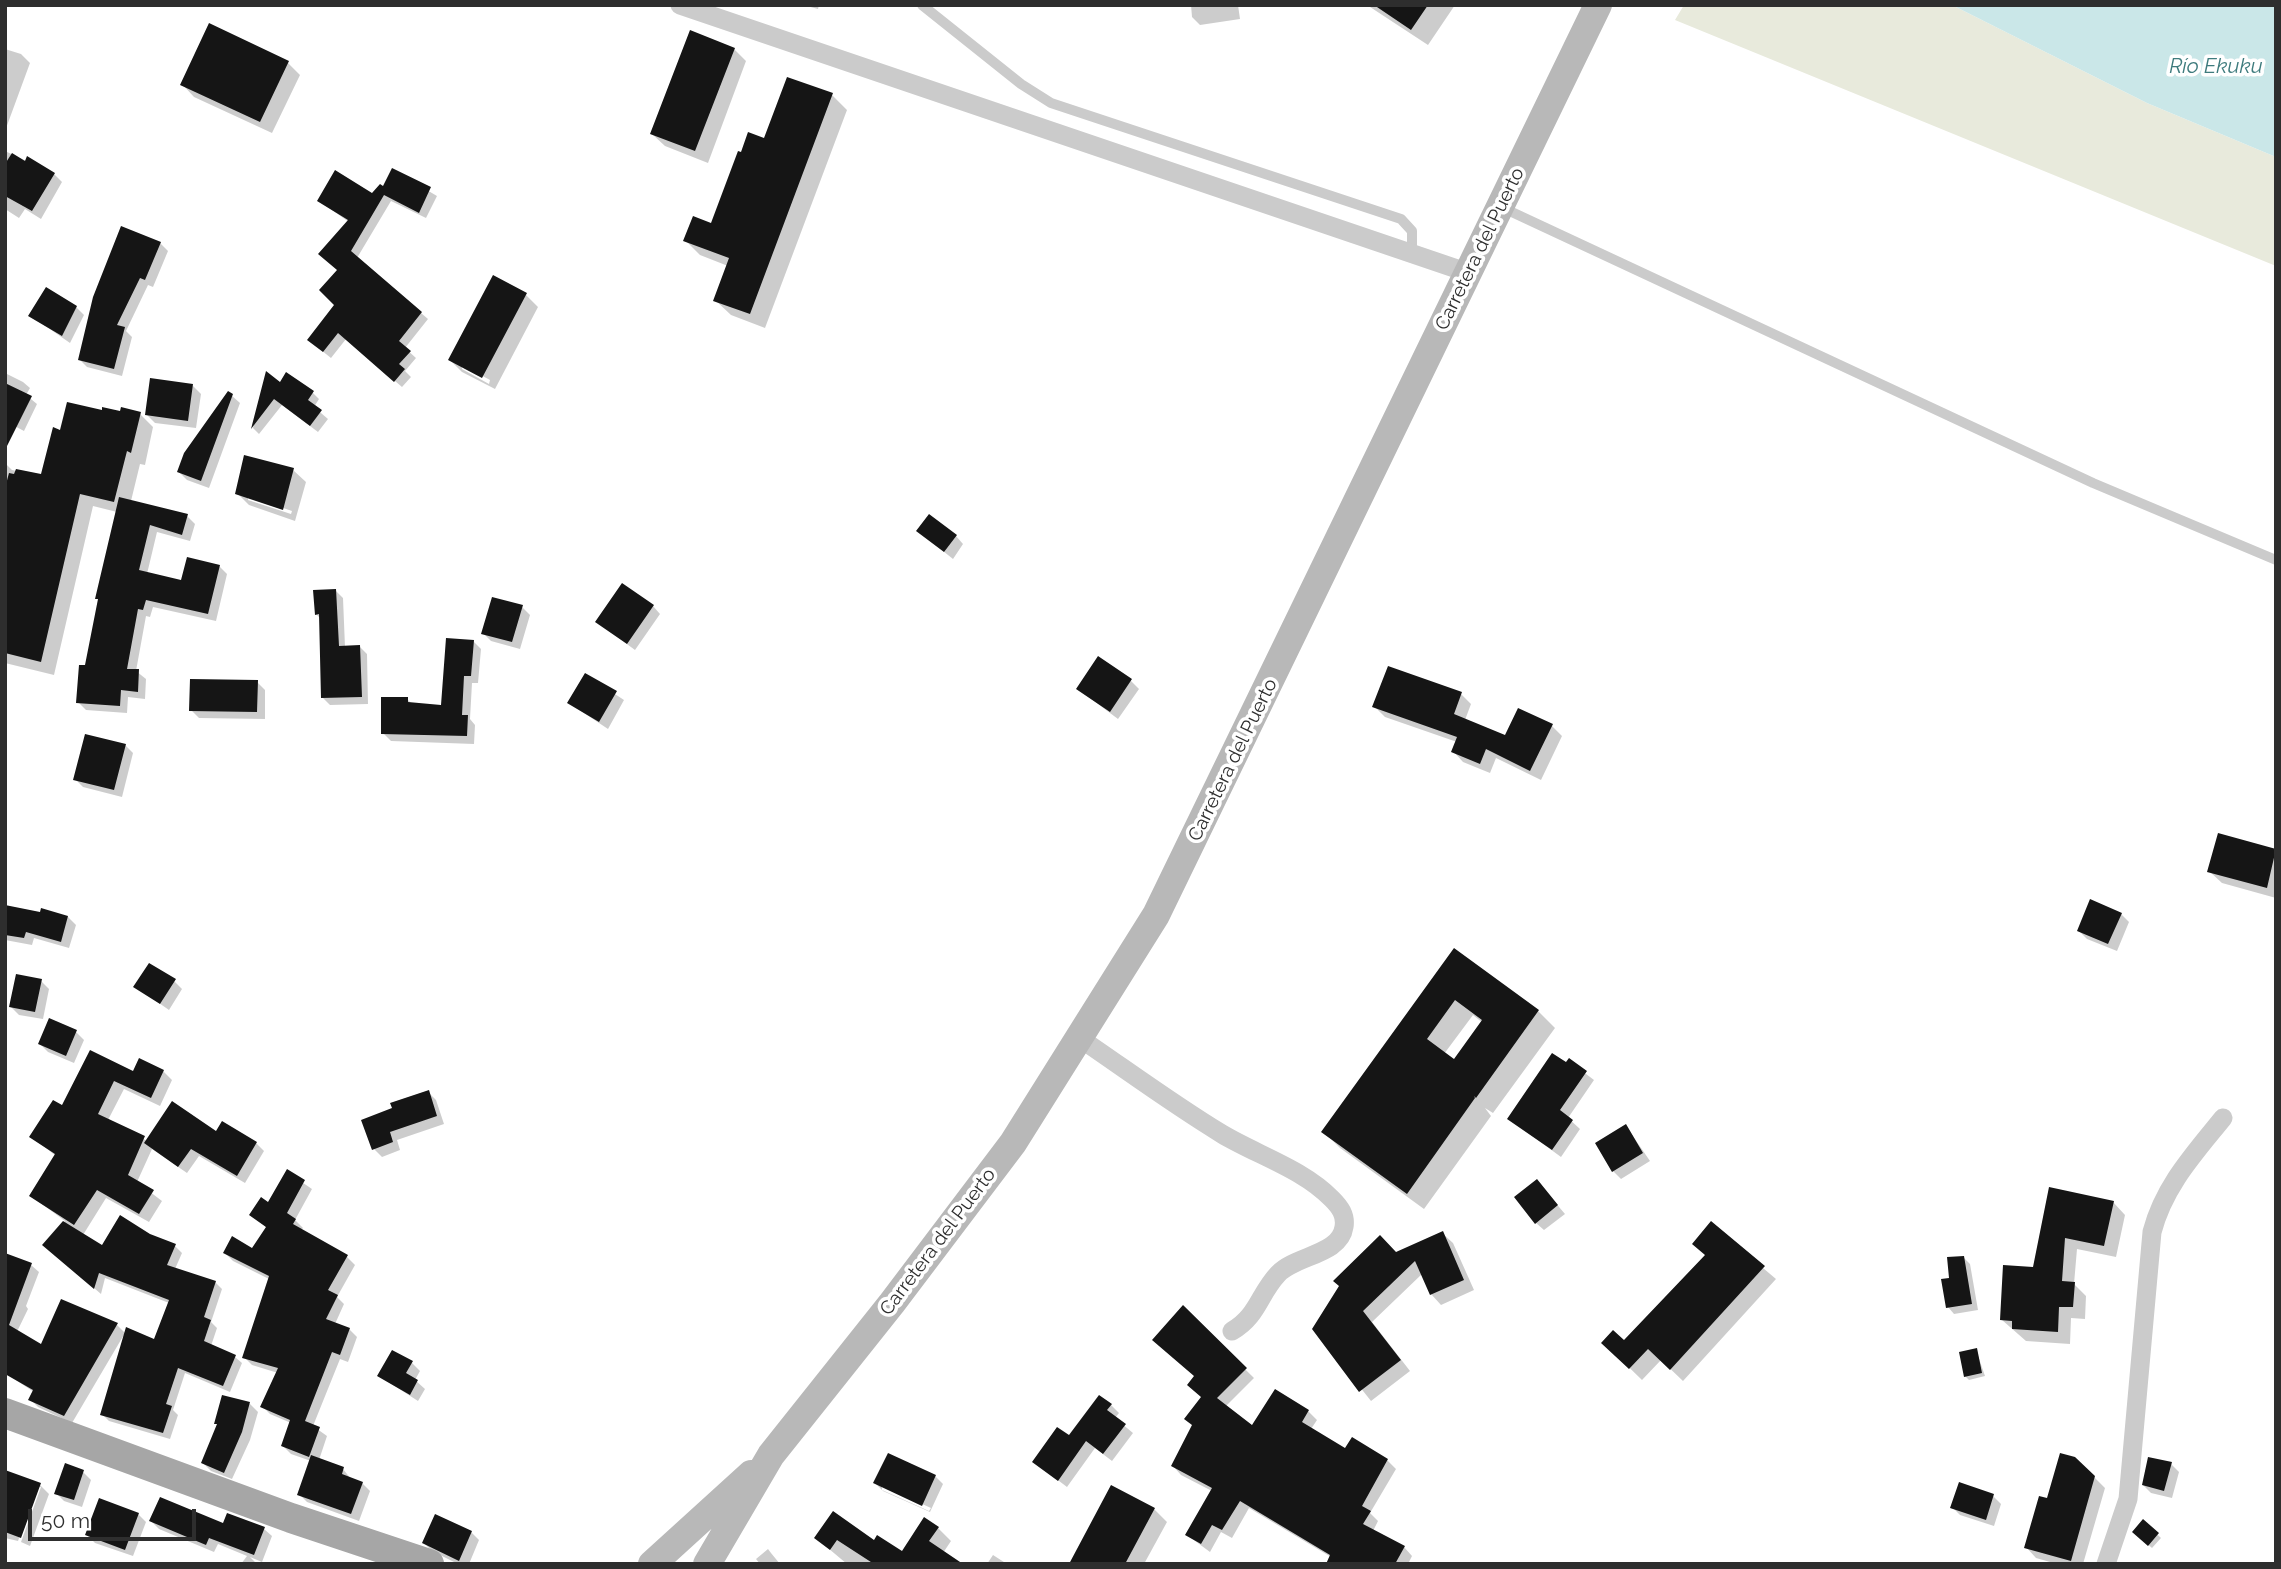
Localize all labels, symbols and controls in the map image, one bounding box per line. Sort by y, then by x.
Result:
water label: Río Ekuku [2169,54,2263,80]
street label: Carretera del Puerto [1431,164,1529,334]
street label: Carretera del Puerto [1184,675,1282,845]
street label: Carretera del Puerto [875,1164,1001,1320]
scale bar [32,1496,200,1540]
text: 50 m [41,1508,90,1533]

